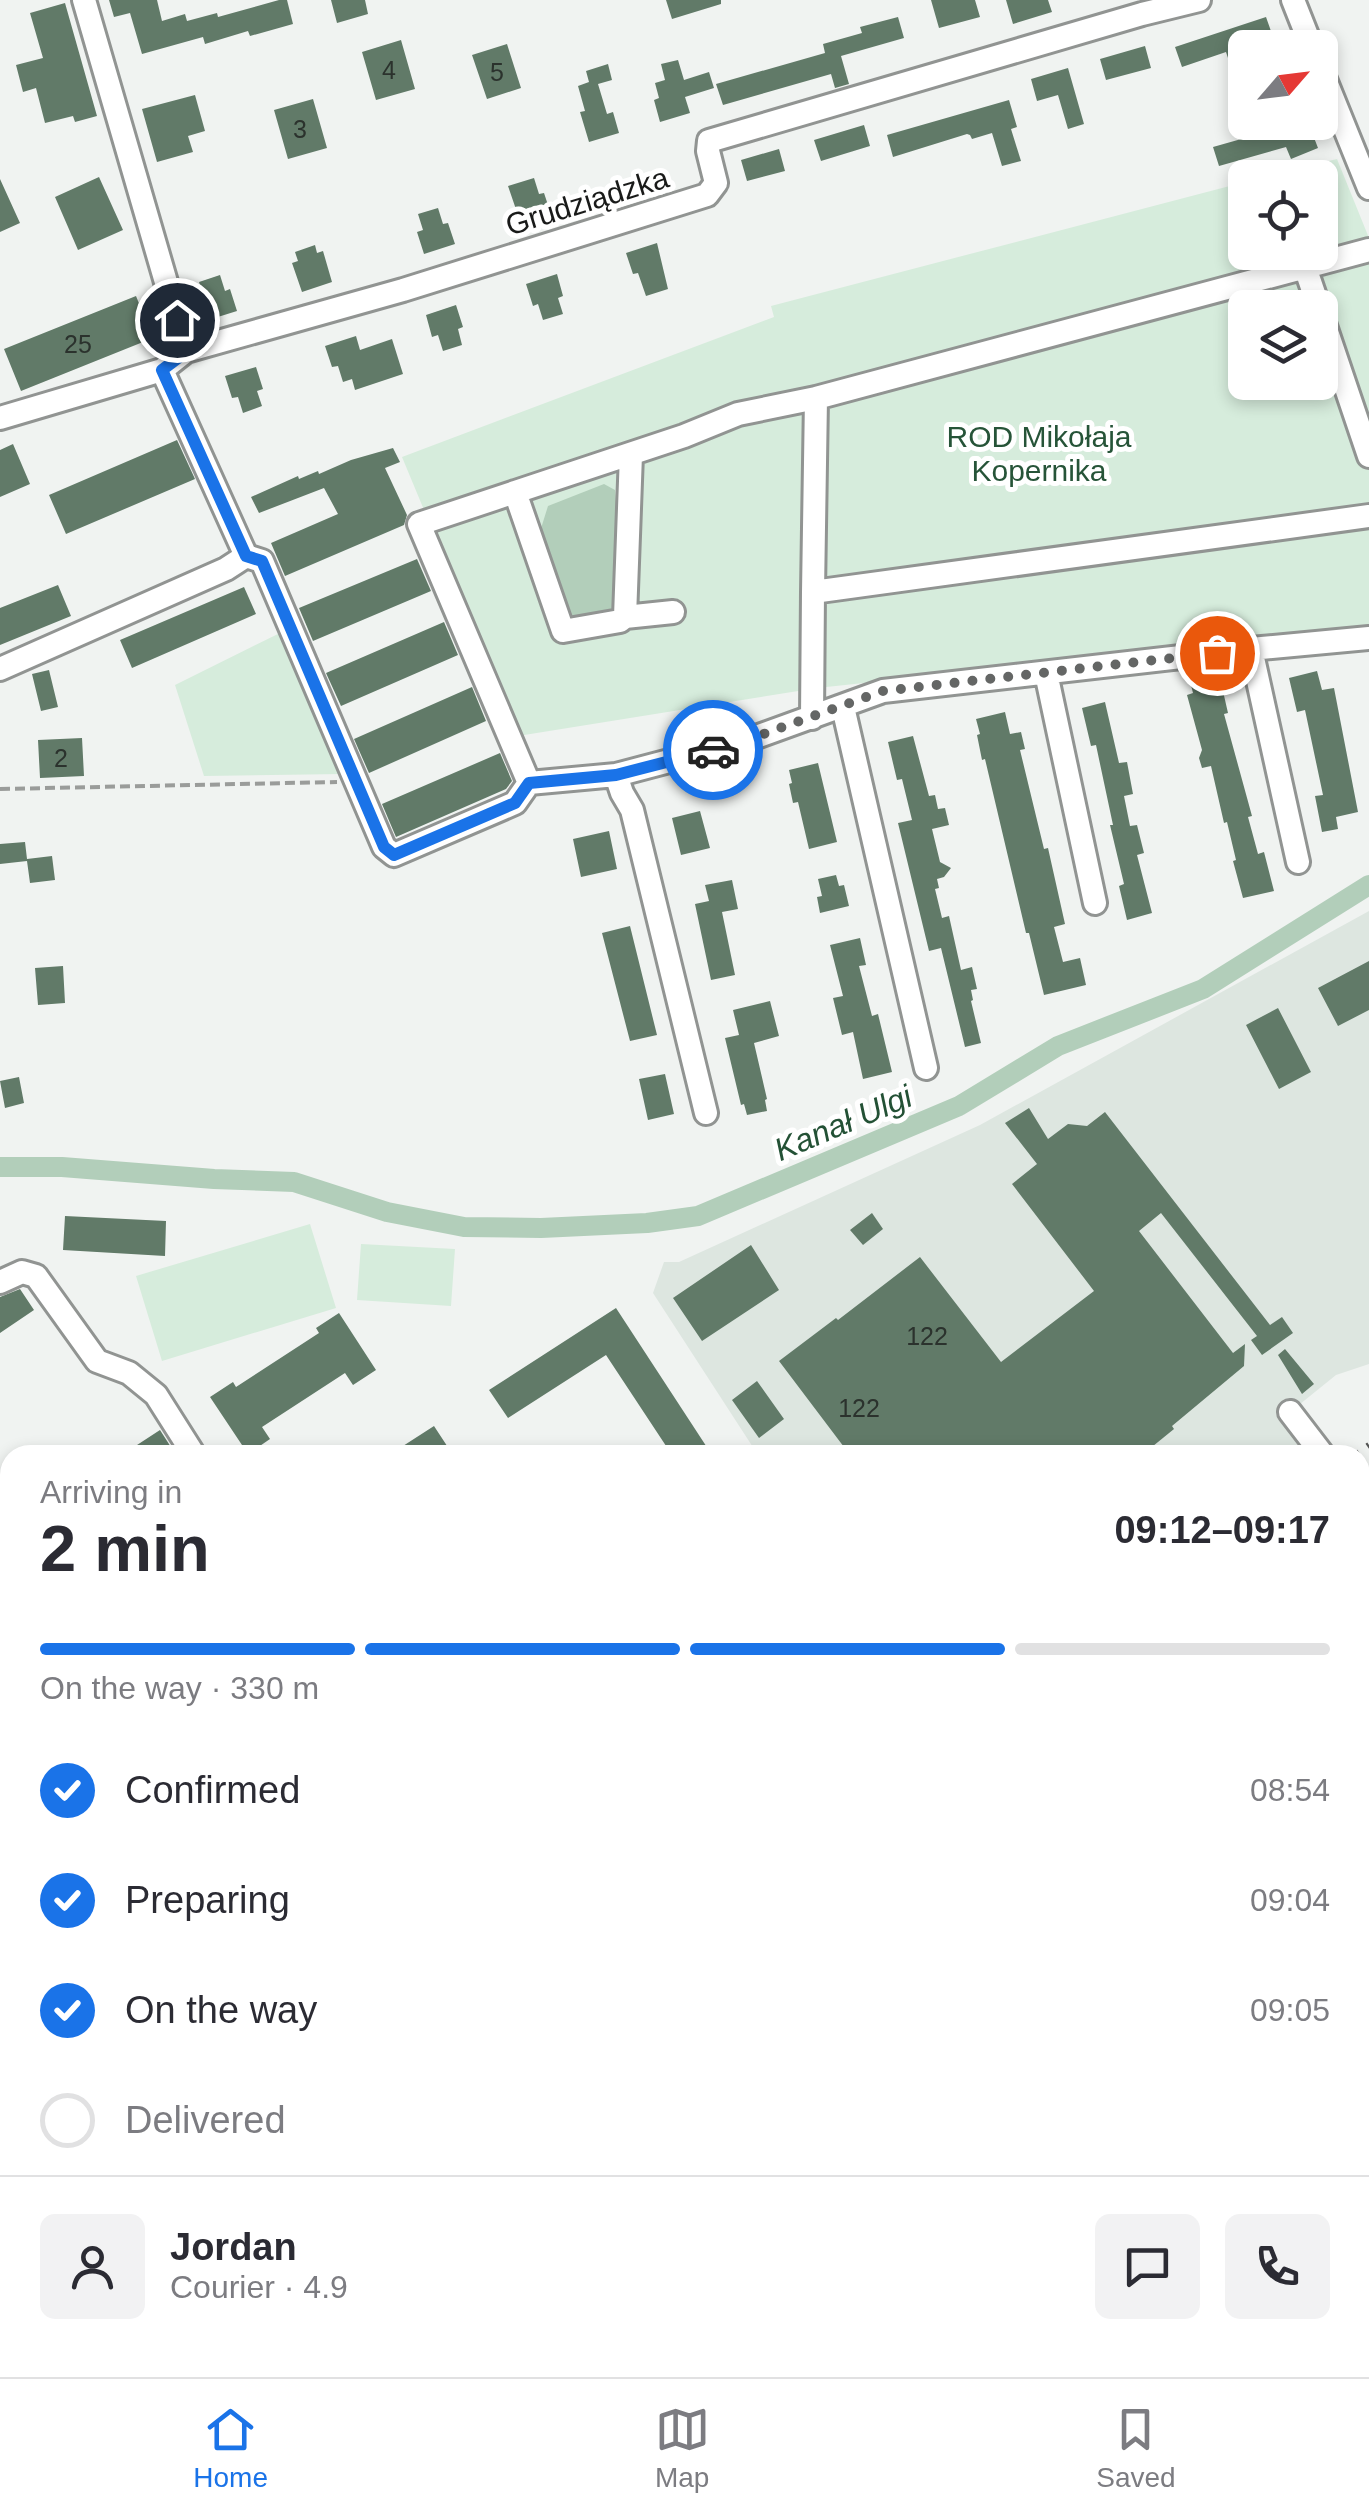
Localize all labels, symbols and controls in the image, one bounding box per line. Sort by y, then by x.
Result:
north arrow [1228,30,1338,140]
map controls [1228,30,1338,400]
house number: 4 [382,56,396,84]
house number: 5 [490,58,504,86]
house number: 3 [293,115,307,143]
button: locate [1228,160,1338,270]
street label: Grudziądzka [502,161,673,241]
pin [135,278,220,363]
button: layers [1228,290,1338,400]
icon: home [150,293,205,348]
house number: 25 [64,330,92,358]
park label: ROD Mikołaja Kopernika [946,420,1132,487]
pin [1175,611,1260,696]
icon: bag [1190,626,1245,681]
courier [663,700,763,800]
icon: car [686,723,741,778]
house number: 2 [54,744,68,772]
water label: Kanał Ulgi [769,1078,918,1168]
house number: 122 [906,1322,948,1350]
house number: 122 [838,1394,880,1422]
text: Arriving in [40,1474,182,1510]
text: 09:12–09:17 [1114,1509,1330,1551]
text: 2 min [40,1512,210,1585]
text: On the way · 330 m [40,1670,319,1706]
icon: check [40,1763,95,1818]
text: Confirmed [125,1769,300,1811]
text: 08:54 [1250,1772,1330,1808]
icon: check [40,1873,95,1928]
text: Preparing [125,1879,290,1921]
text: 09:04 [1250,1882,1330,1918]
icon: check [40,1983,95,2038]
text: On the way [125,1989,317,2031]
text: 09:05 [1250,1992,1330,2028]
text: Delivered [125,2099,286,2141]
button: person [40,2214,145,2319]
button: chat [1095,2214,1200,2319]
button: phone [1225,2214,1330,2319]
text: Jordan [170,2226,297,2268]
text: Courier · 4.9 [170,2269,348,2305]
tab: Home [193,2402,268,2494]
tab: Map [655,2402,710,2494]
tab: Saved [1096,2402,1176,2494]

